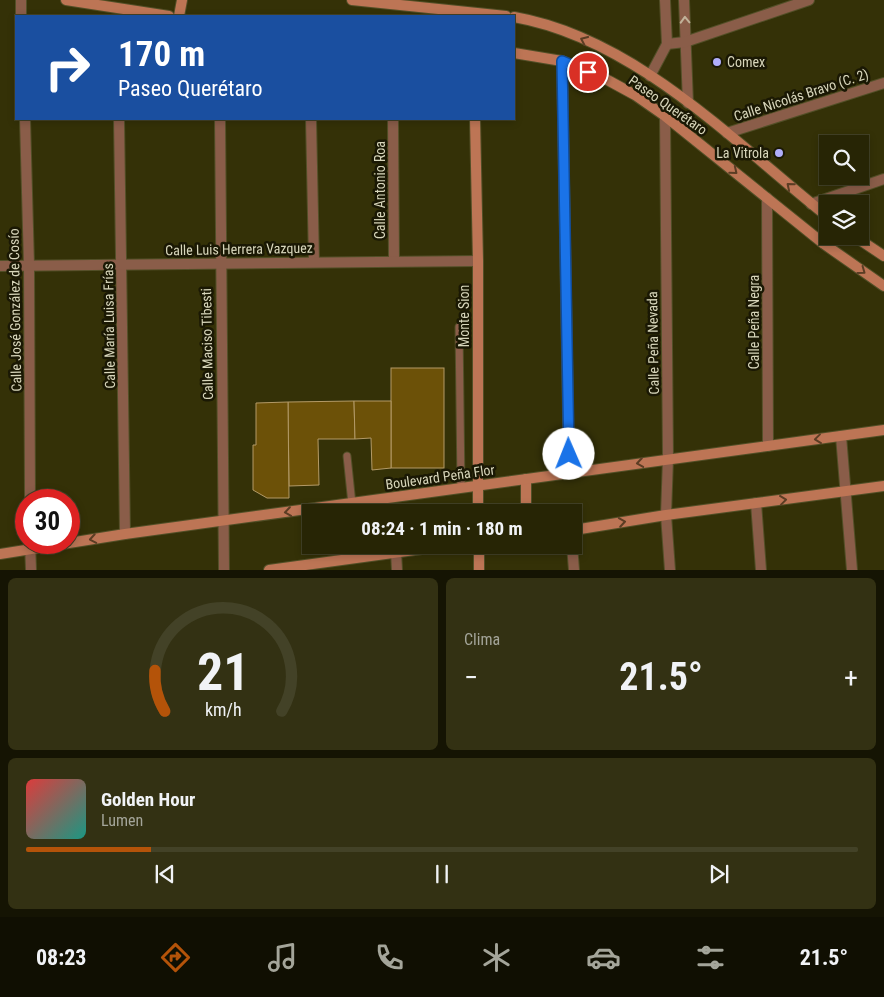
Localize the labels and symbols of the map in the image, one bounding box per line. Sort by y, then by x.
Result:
one-way arrow [679,15,690,23]
one-way arrow [580,35,589,46]
pin [567,51,609,93]
place label: Comex [727,54,765,70]
marker: Comex [711,56,723,68]
street label: Calle Nicolás Bravo (C. 2) [732,66,871,125]
street label: Paseo Querétaro [626,72,710,138]
street label: Calle Antonio Roa [372,141,388,239]
place label: La Vitrola [716,145,769,161]
marker: La Vitrola [773,147,785,159]
one-way arrow [729,166,738,175]
one-way arrow [786,183,795,192]
street label: Calle José González de Cosío [6,228,24,392]
street label: Calle Luis Herrera Vazquez [165,240,313,258]
street label: Calle María Luisa Frías [100,263,118,389]
one-way arrow [857,265,866,275]
street label: Calle Peña Negra [746,275,762,369]
street label: Monte Sion [456,285,472,347]
street label: Calle Maciso Tibesti [198,288,216,400]
street label: Calle Peña Nevada [644,291,662,395]
position arrow [542,427,594,479]
one-way arrow [814,433,822,444]
one-way arrow [636,457,644,468]
street label: Boulevard Peña Flor [384,461,496,493]
speed limit sign: 30 [15,489,80,554]
one-way arrow [778,495,787,505]
one-way arrow [284,506,292,517]
one-way arrow [618,518,626,528]
one-way arrow [88,534,97,544]

